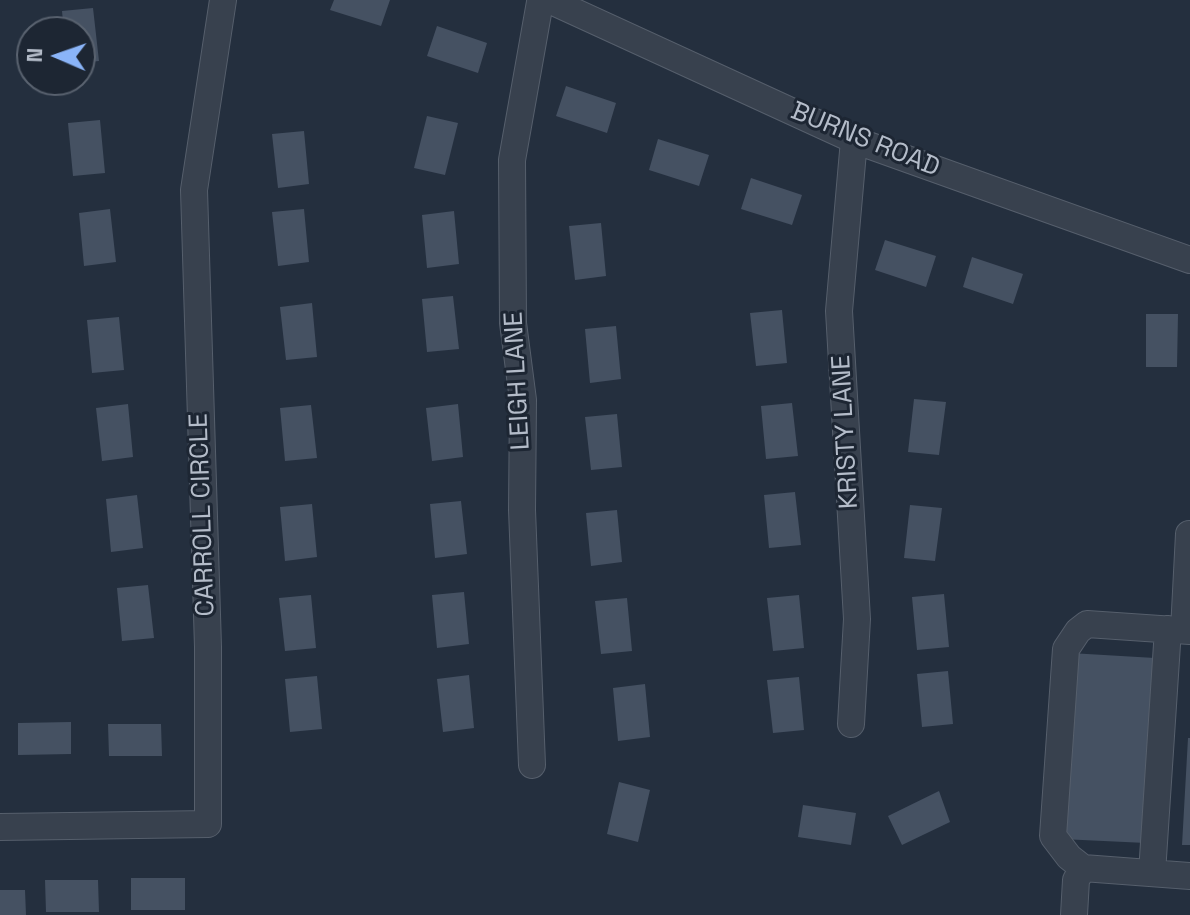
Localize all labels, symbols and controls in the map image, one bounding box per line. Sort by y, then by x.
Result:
north arrow [16,16,96,96]
text: N [20,47,48,63]
street label: BURNS ROAD [786,96,944,184]
street label: LEIGH LANE [499,311,537,451]
street label: KRISTY LANE [826,354,866,510]
street label: CARROLL CIRCLE [184,413,222,617]

